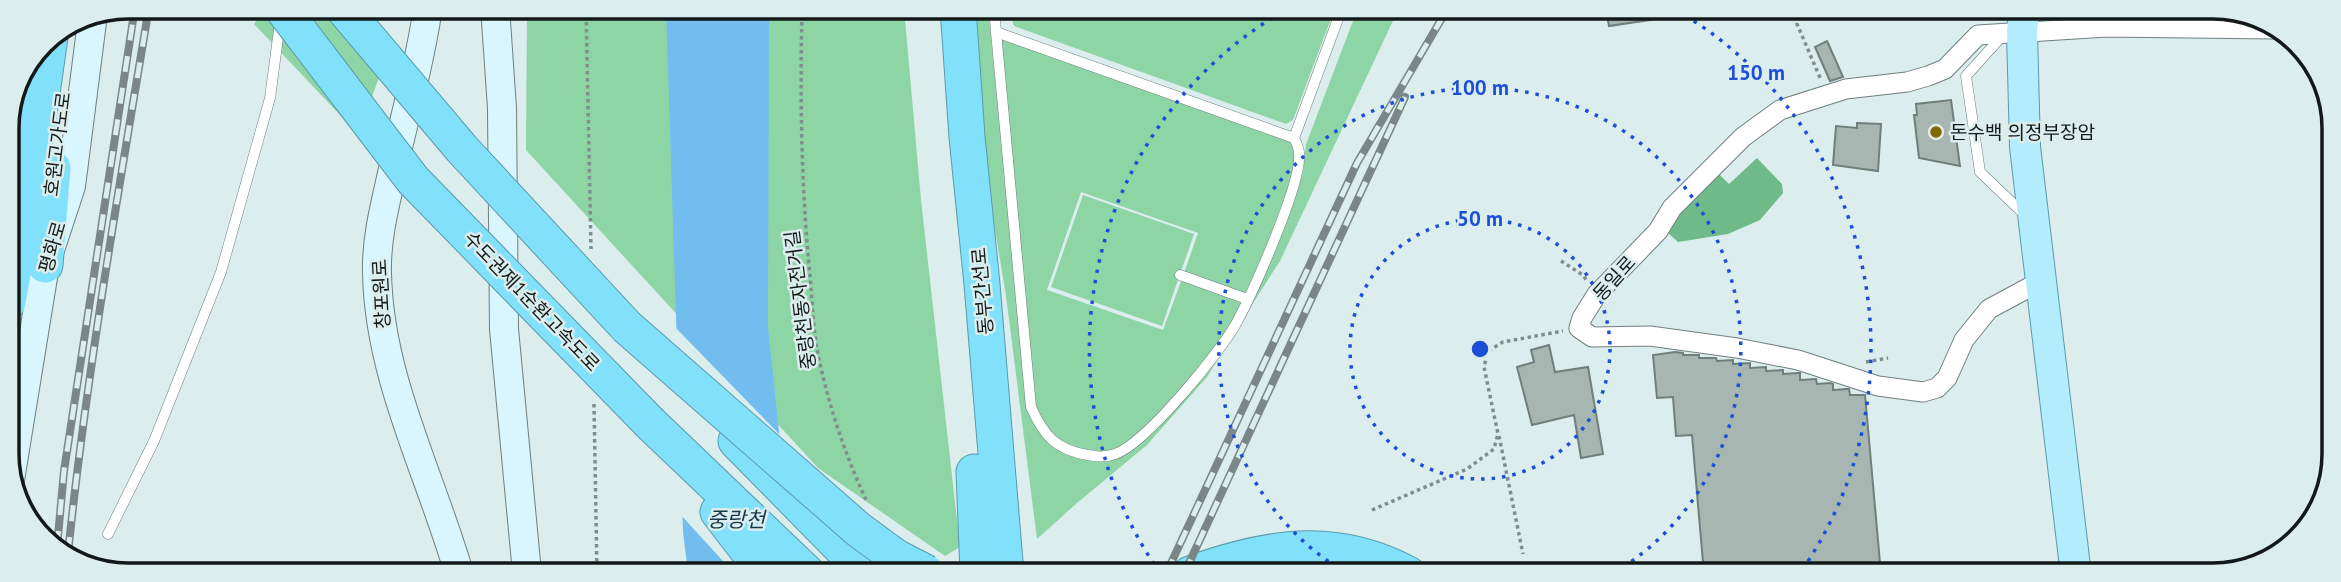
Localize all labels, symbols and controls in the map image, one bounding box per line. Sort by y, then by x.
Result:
text: 150 m [1727,59,1785,86]
text: 100 m [1451,74,1509,101]
street label: 호원고가도로 [39,90,75,198]
place label: 돈수백 의정부장암 [1950,120,2095,144]
marker: 돈수백 의정부장암 [1928,124,1944,140]
text: 50 m [1457,205,1503,232]
street label: 평화로 [33,218,71,276]
street label: 수도권제1순환고속도로 [459,226,605,376]
street label: 중랑천동자전거길 [780,229,820,371]
street label: 동부간선로 [966,246,998,336]
street label: 동일로 [1588,250,1640,306]
street label: 창포원로 [367,258,395,330]
centre of rings [1468,337,1492,361]
water label: 중랑천 [707,506,768,533]

